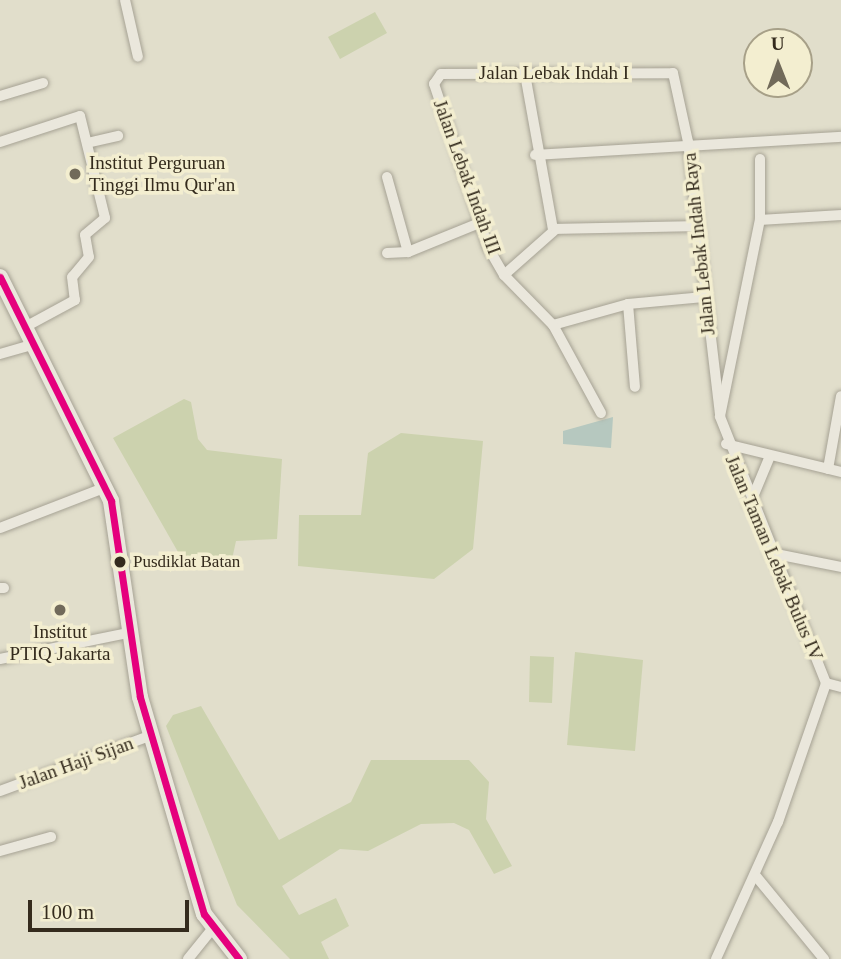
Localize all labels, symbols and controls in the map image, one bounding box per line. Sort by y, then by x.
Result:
north arrow [743,28,813,98]
text: U [771,33,785,54]
street label: Jalan Lebak Indah I [479,62,629,84]
street label: Jalan Lebak Indah III [428,97,506,257]
place label: Institut Perguruan Tinggi Ilmu Qur'an [89,152,235,196]
street label: Jalan Lebak Indah Raya [678,152,720,336]
marker: Institut Perguruan Tinggi Ilmu Qur'an [67,166,83,182]
street label: Jalan Taman Lebak Bulus IV [720,452,828,664]
place label: Pusdiklat Batan [133,552,240,572]
marker: Pusdiklat Batan [113,555,127,569]
marker: Institut PTIQ Jakarta [52,602,68,618]
place label: Institut PTIQ Jakarta [10,621,110,665]
street label: Jalan Haji Sijan [16,732,136,794]
scale bar [32,886,192,930]
text: 100 m [41,900,94,924]

